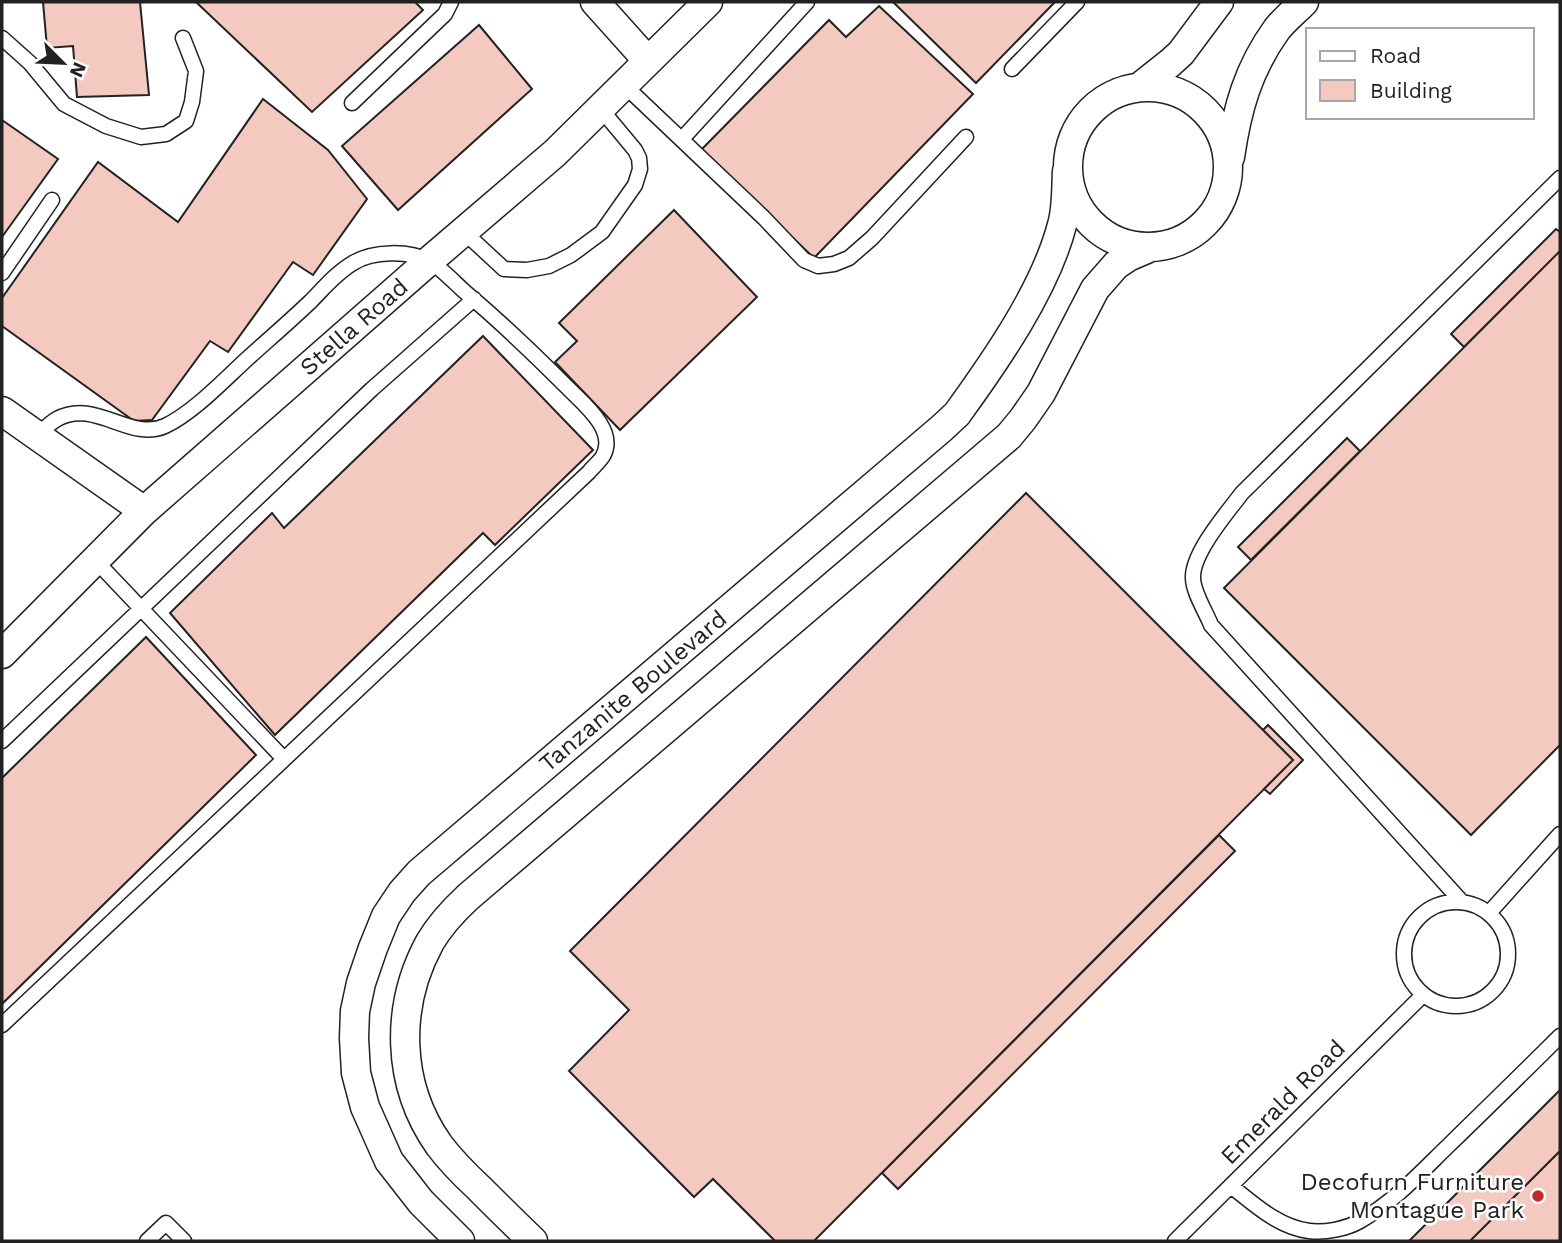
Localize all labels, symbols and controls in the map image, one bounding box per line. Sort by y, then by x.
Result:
north arrow [28,28,98,98]
legend [1306,28,1534,119]
text: Road [1370,43,1421,68]
text: N [65,59,91,81]
text: Building [1370,78,1452,103]
street label: Stella Road [294,273,414,381]
street label: Tanzanite Boulevard [534,604,732,778]
street label: Emerald Road [1215,1034,1351,1170]
place label: Decofurn Furniture Montague Park [1301,1168,1524,1224]
marker: Decofurn Furniture Montague Park [1530,1188,1546,1204]

